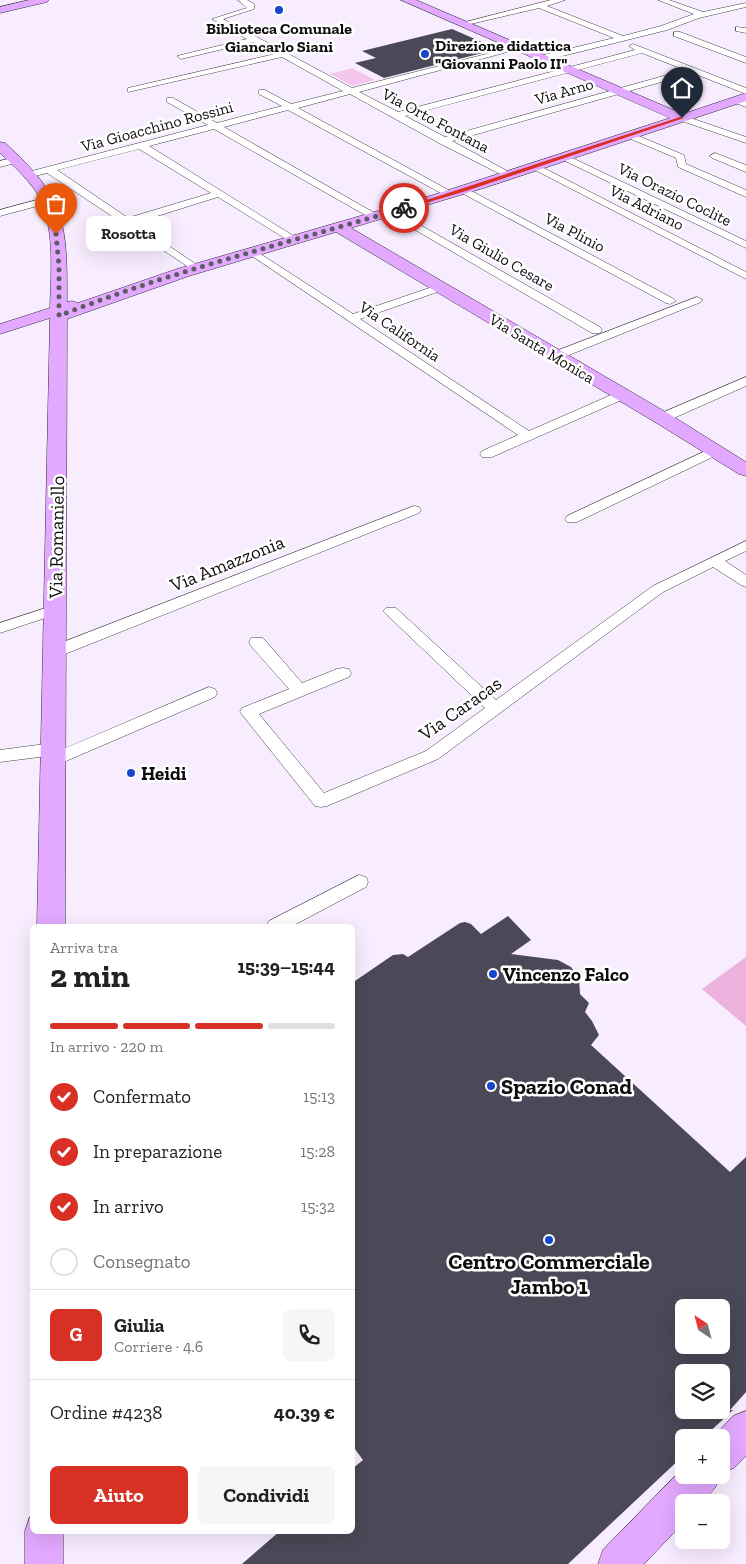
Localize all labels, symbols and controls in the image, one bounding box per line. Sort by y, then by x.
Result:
marker: Biblioteca Comunale Giancarlo Siani [273,4,285,16]
place label: Biblioteca Comunale Giancarlo Siani [206,19,352,56]
place label: Direzione didattica "Giovanni Paolo II" [435,36,571,73]
marker: Direzione didattica "Giovanni Paolo II" [419,48,431,60]
pin [661,67,703,118]
street label: Via Arno [532,74,596,109]
icon: home [668,74,696,102]
street label: Via Orto Fontana [378,84,493,157]
street label: Via Gioacchino Rossini [78,97,236,156]
street label: Via Orazio Coclite [614,158,735,230]
street label: Via Adriano [606,180,687,234]
pin [35,183,77,234]
courier [379,183,429,233]
icon: bag [42,190,70,218]
icon: bike [390,194,418,222]
street label: Via Plinio [540,208,608,256]
callout: Rosotta [86,216,171,252]
street label: Via Giulio Cesare [445,219,558,295]
text: Rosotta [101,224,156,243]
street label: Via California [355,297,444,366]
street label: Via Santa Monica [485,309,598,387]
street label: Via Romaniello [44,475,69,599]
street label: Via Amazzonia [166,530,288,597]
street label: Via Caracas [414,672,506,746]
place label: Heidi [141,762,187,785]
marker: Heidi [125,767,137,779]
text: Arriva tra [50,938,118,957]
text: 15:39–15:44 [237,955,335,978]
text: 2 min [50,957,130,995]
place label: Vincenzo Falco [503,963,629,986]
marker: Vincenzo Falco [487,968,499,980]
text: In arrivo · 220 m [50,1037,163,1056]
place label: Spazio Conad [501,1073,632,1100]
marker: Spazio Conad [485,1080,497,1092]
icon: check [50,1083,78,1111]
text: Confermato [93,1085,191,1108]
text: 15:13 [303,1087,335,1106]
icon: check [50,1138,78,1166]
text: In preparazione [93,1140,222,1163]
text: 15:28 [300,1142,335,1161]
icon: check [50,1193,78,1221]
text: In arrivo [93,1195,164,1218]
text: 15:32 [301,1197,335,1216]
marker: Centro Commerciale Jambo 1 [543,1234,555,1246]
place label: Centro Commerciale Jambo 1 [448,1248,650,1300]
text: Consegnato [93,1250,190,1273]
north arrow [675,1299,730,1354]
map controls [675,1299,730,1549]
button: phone [283,1309,335,1361]
text: Giulia [114,1314,164,1337]
text: G [70,1323,82,1346]
text: Corriere · 4.6 [114,1337,203,1356]
button: layers [675,1364,730,1419]
text: Ordine #4238 [50,1401,162,1424]
text: 40.39 € [274,1401,335,1424]
button: + [675,1429,730,1484]
button: Aiuto [50,1466,188,1524]
button: Condividi [198,1466,335,1524]
button: − [675,1494,730,1549]

